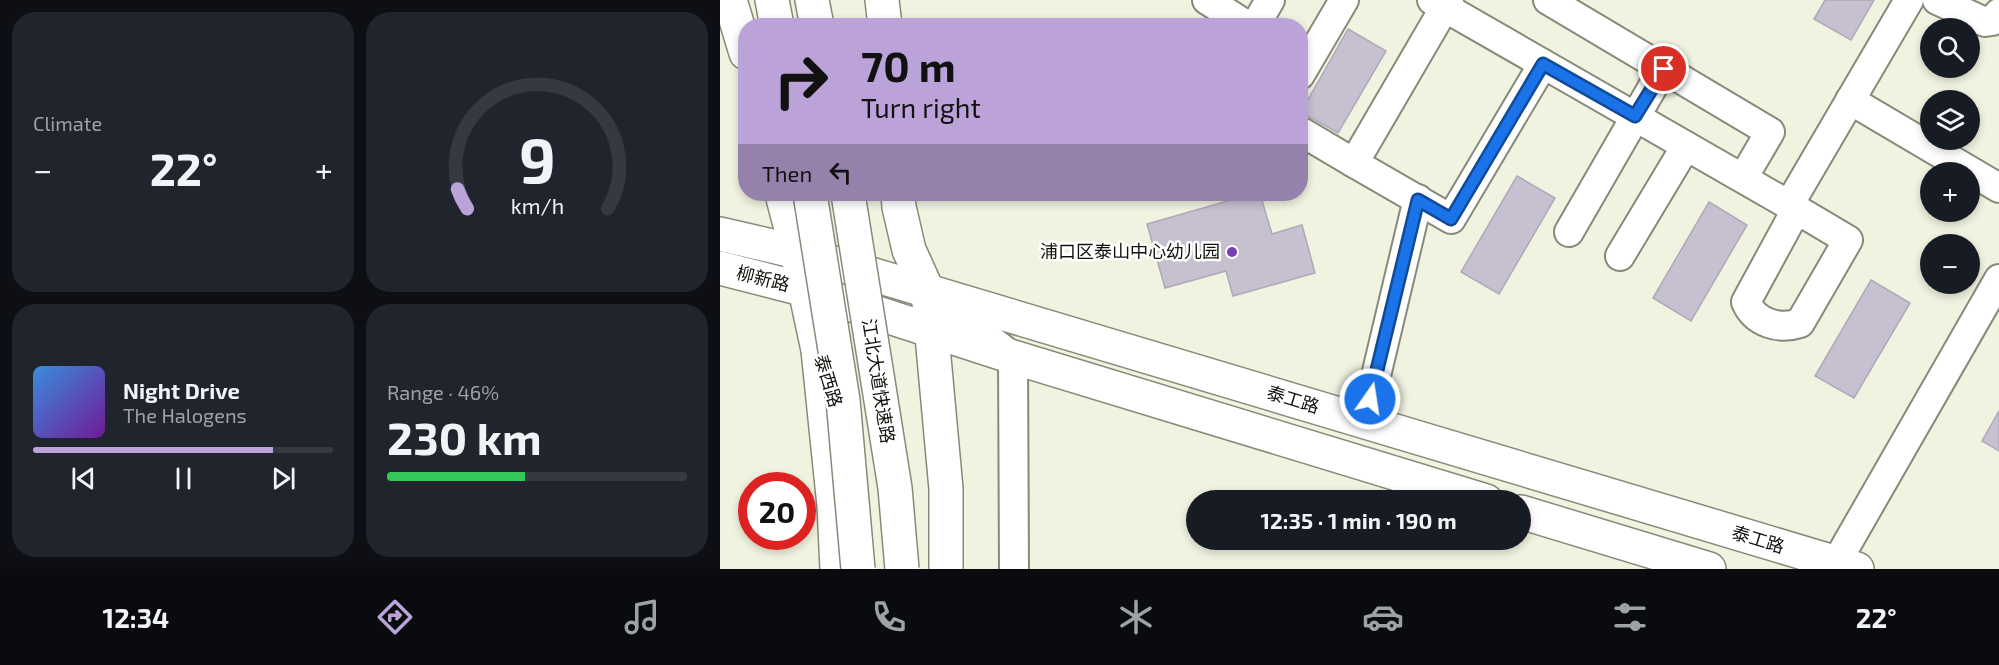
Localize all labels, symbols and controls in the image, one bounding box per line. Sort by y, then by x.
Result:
map controls [1920,18,1980,294]
button: search [1920,18,1980,78]
text: 70 m [861,40,956,90]
icon: right [762,42,840,120]
pin [1638,43,1689,94]
icon: arrive [1647,52,1680,85]
button: layers [1920,90,1980,150]
text: Turn right [861,91,981,123]
text: Climate [33,111,102,135]
text: 9 [519,121,555,196]
text: 22° [150,141,217,195]
text: − [33,149,52,189]
text: + [315,149,333,189]
icon: left [824,156,857,189]
text: Then [762,160,812,186]
button: + [1920,162,1980,222]
text: km/h [510,193,564,218]
button: − [1920,234,1980,294]
place label: 浦口区泰山中心幼儿园 [1040,240,1220,262]
marker: 浦口区泰山中心幼儿园 [1225,245,1239,259]
street label: 柳新路 [734,261,792,295]
street label: 江北大道快速路 [858,317,900,445]
street label: 泰西路 [811,352,847,410]
position arrow [1338,367,1402,431]
text: Night Drive [123,377,240,403]
text: Range · 46% [387,380,499,404]
street label: 泰工路 [1264,381,1322,417]
text: The Halogens [123,403,247,427]
text: 230 km [387,410,542,464]
icon: previous [67,462,100,495]
icon: pause [167,462,200,495]
icon: next [267,462,300,495]
speed limit sign: 20 [738,472,816,550]
text: 12:35 · 1 min · 190 m [1260,507,1457,533]
street label: 泰工路 [1729,521,1787,557]
icon: directions [374,596,416,638]
icon: music [621,596,663,638]
icon: phone [868,596,910,638]
icon: climate [1115,596,1157,638]
icon: car [1362,596,1404,638]
icon: filters [1609,596,1651,638]
text: 12:34 [102,601,169,633]
text: 22° [1856,601,1897,633]

